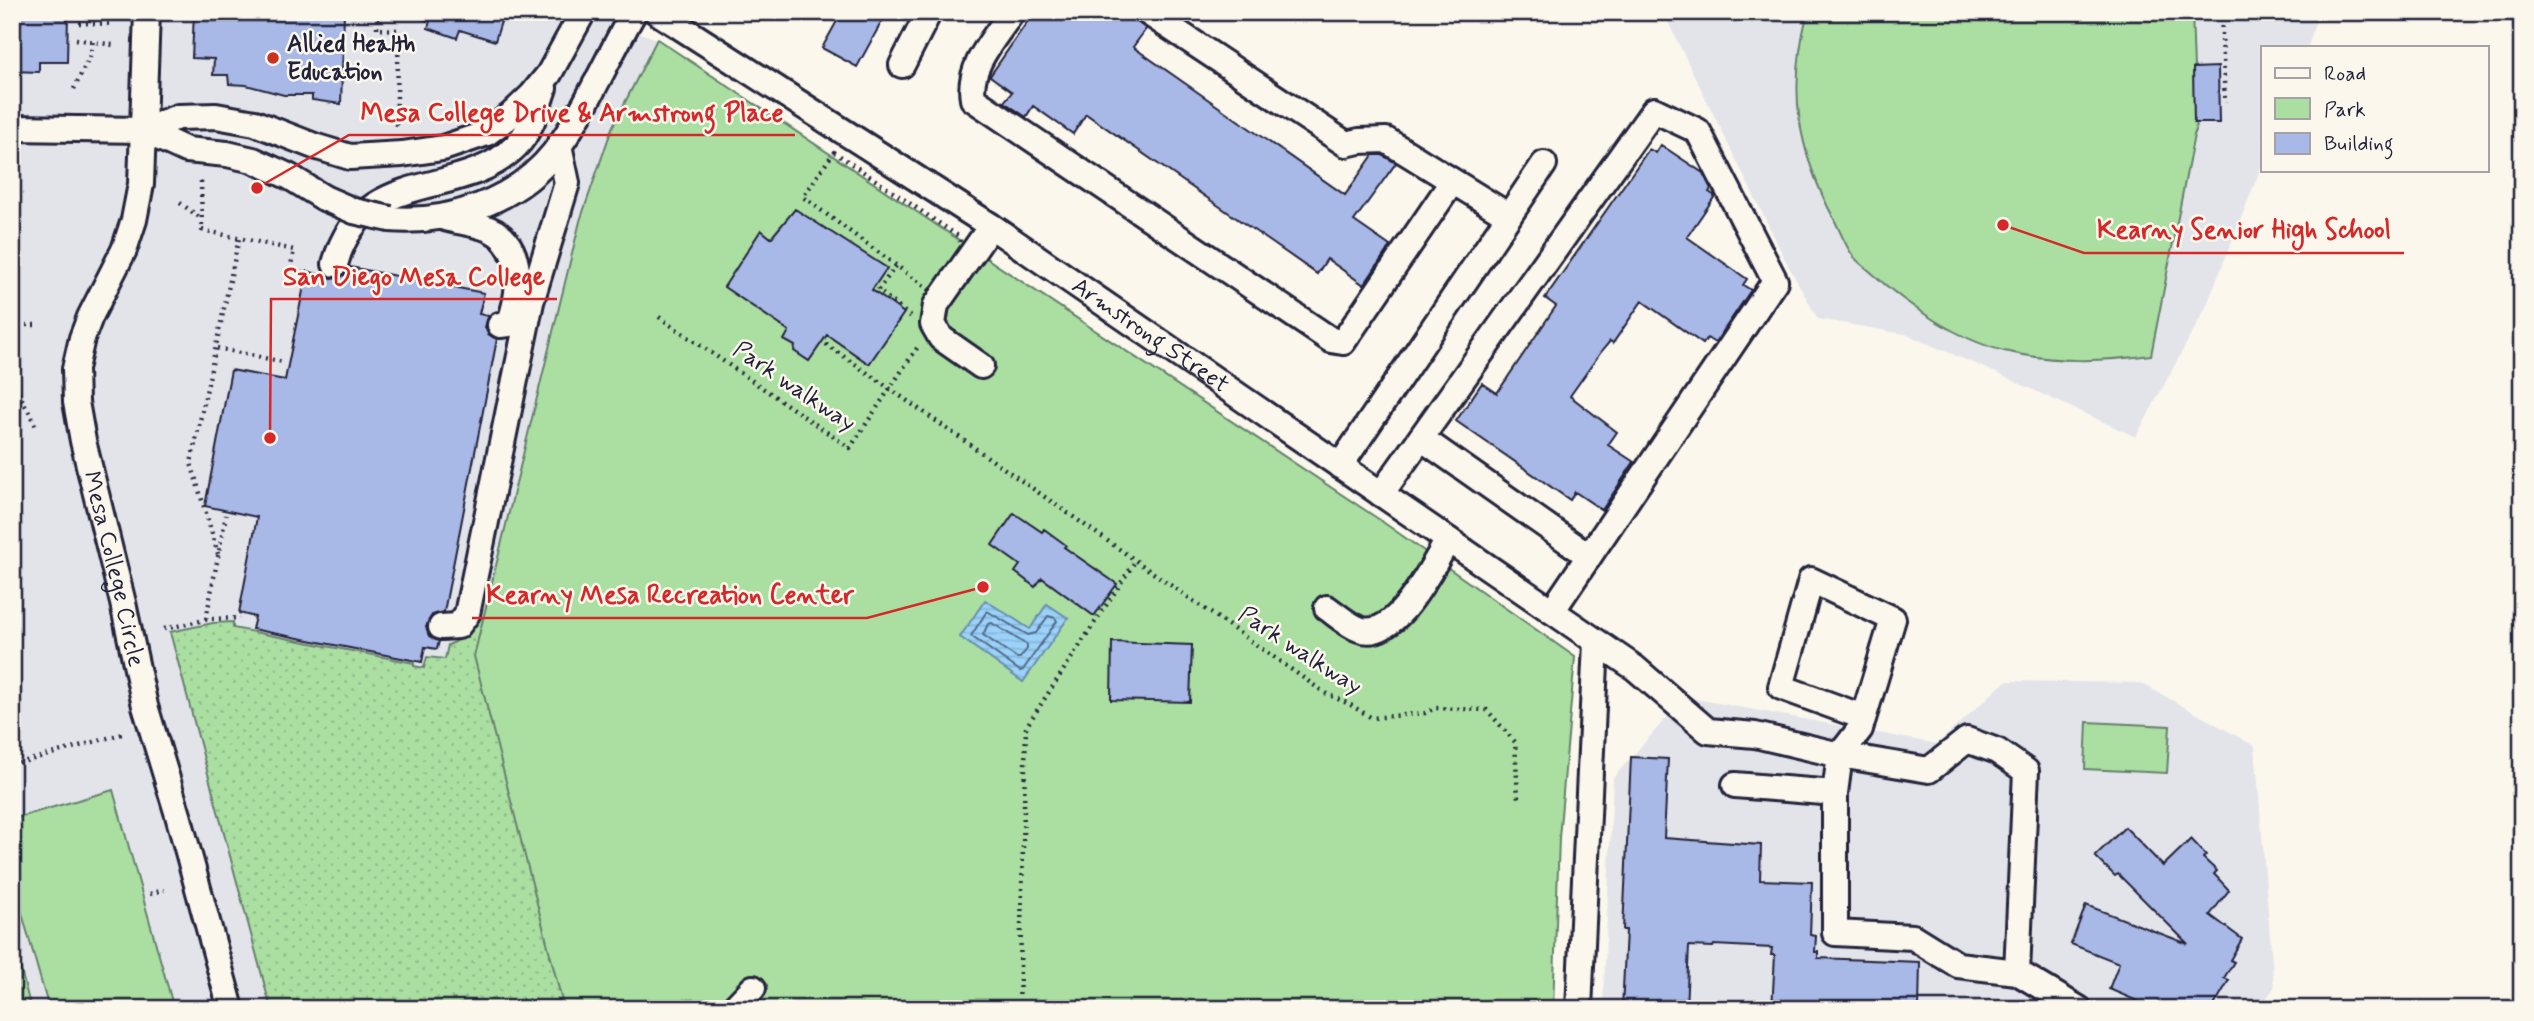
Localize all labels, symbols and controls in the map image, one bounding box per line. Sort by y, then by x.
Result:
place label: Allied Health Education [287,29,415,88]
legend [2261,46,2488,172]
marker: Allied Health Education [265,50,281,66]
text: Road [2324,60,2366,88]
callout: Mesa College Drive & Armstrong Place [349,88,795,135]
text: Park [2324,96,2366,124]
text: Mesa College Drive & Armstrong Place [360,97,784,134]
text: Building [2324,130,2394,160]
callout: Kearny Senior High School [2084,206,2404,253]
text: Kearny Senior High School [2097,214,2391,251]
callout: San Diego Mesa College [271,252,557,299]
text: San Diego Mesa College [283,261,545,296]
street label: Armstrong Street [1066,270,1235,400]
street label: Park walkway [727,335,861,439]
street label: Mesa College Circle [75,468,152,670]
callout: Kearny Mesa Recreation Center [472,571,867,618]
text: Kearny Mesa Recreation Center [486,579,855,613]
street label: Park walkway [1232,599,1368,703]

